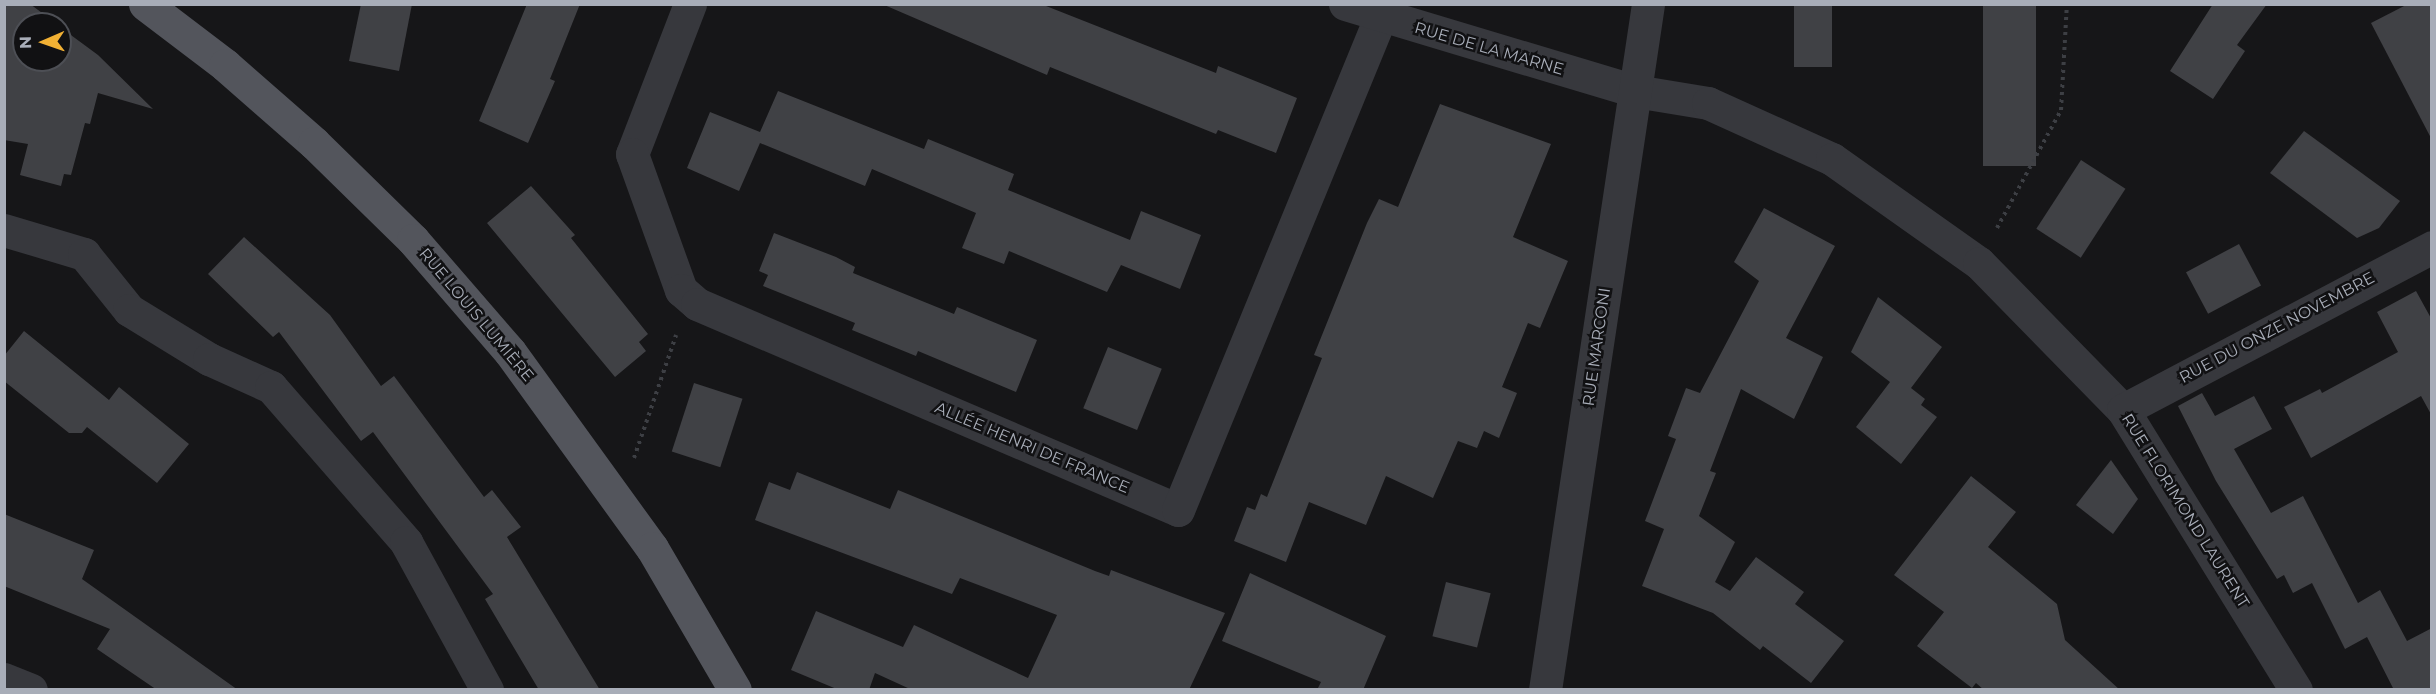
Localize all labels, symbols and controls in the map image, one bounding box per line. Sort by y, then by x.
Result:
north arrow [12,12,72,72]
street label: RUE DE LA MARNE [1412,18,1566,80]
text: N [16,36,35,49]
street label: RUE LOUIS LUMIÈRE [415,244,537,386]
street label: RUE DU ONZE NOVEMBRE [2176,268,2378,388]
street label: RUE MARCONI [1579,286,1615,408]
street label: ALLÉE HENRI DE FRANCE [932,398,1132,498]
street label: RUE FLORIMOND LAURENT [2117,410,2253,612]

